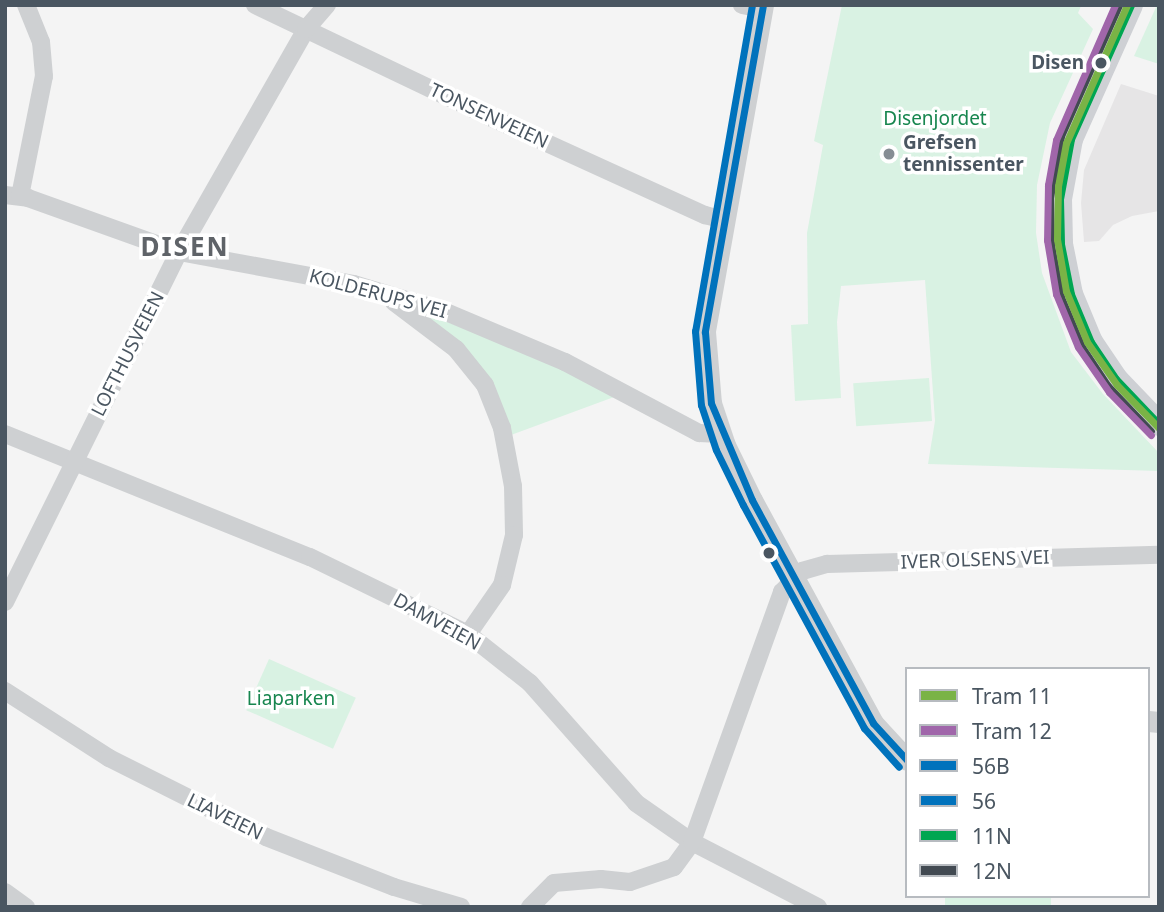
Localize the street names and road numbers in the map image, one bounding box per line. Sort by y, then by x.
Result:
street label: TONSENVEIEN [426,79,552,153]
street label: KOLDERUPS VEI [307,265,449,323]
street label: LOFTHUSVEIEN [87,288,169,420]
street label: IVER OLSENS VEI [900,546,1050,574]
street label: DAMVEIEN [389,589,485,655]
street label: LIAVEIEN [184,789,266,845]

